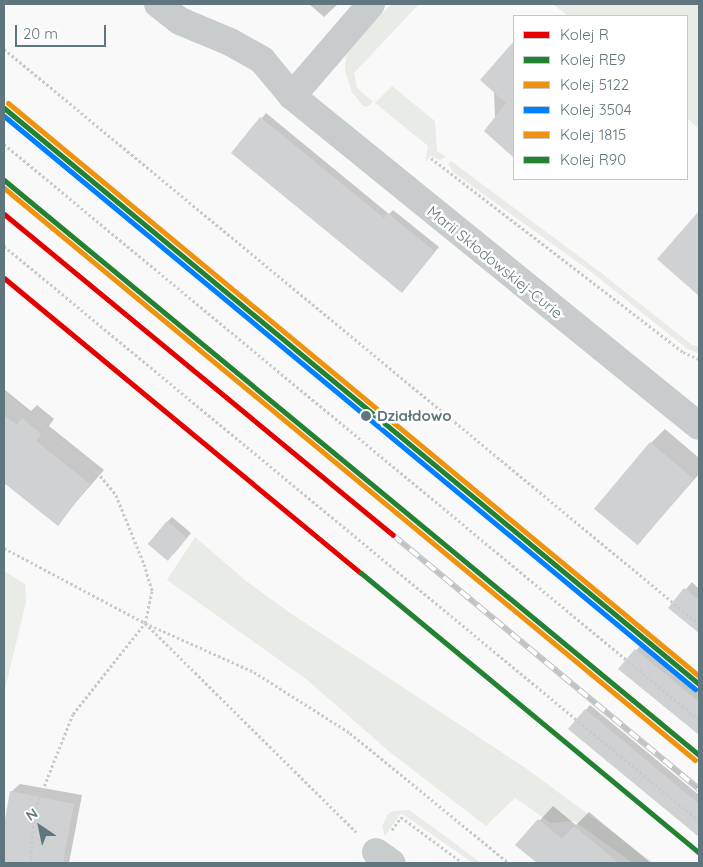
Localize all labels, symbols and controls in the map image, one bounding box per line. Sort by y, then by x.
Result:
scale bar [18,15,109,47]
legend [513,15,688,180]
text: 20 m [23,24,58,43]
text: Kolej R [560,25,609,44]
text: Kolej RE9 [560,50,626,69]
text: Kolej 5122 [560,75,629,94]
text: Kolej 3504 [560,100,632,119]
text: Kolej 1815 [560,125,626,144]
text: Kolej R90 [560,150,626,169]
street label: Marii Skłodowskiej-Curie [424,202,566,322]
place label: Działdowo [377,407,452,425]
marker: Działdowo [359,409,373,423]
north arrow [15,802,65,852]
text: N [22,804,41,825]

